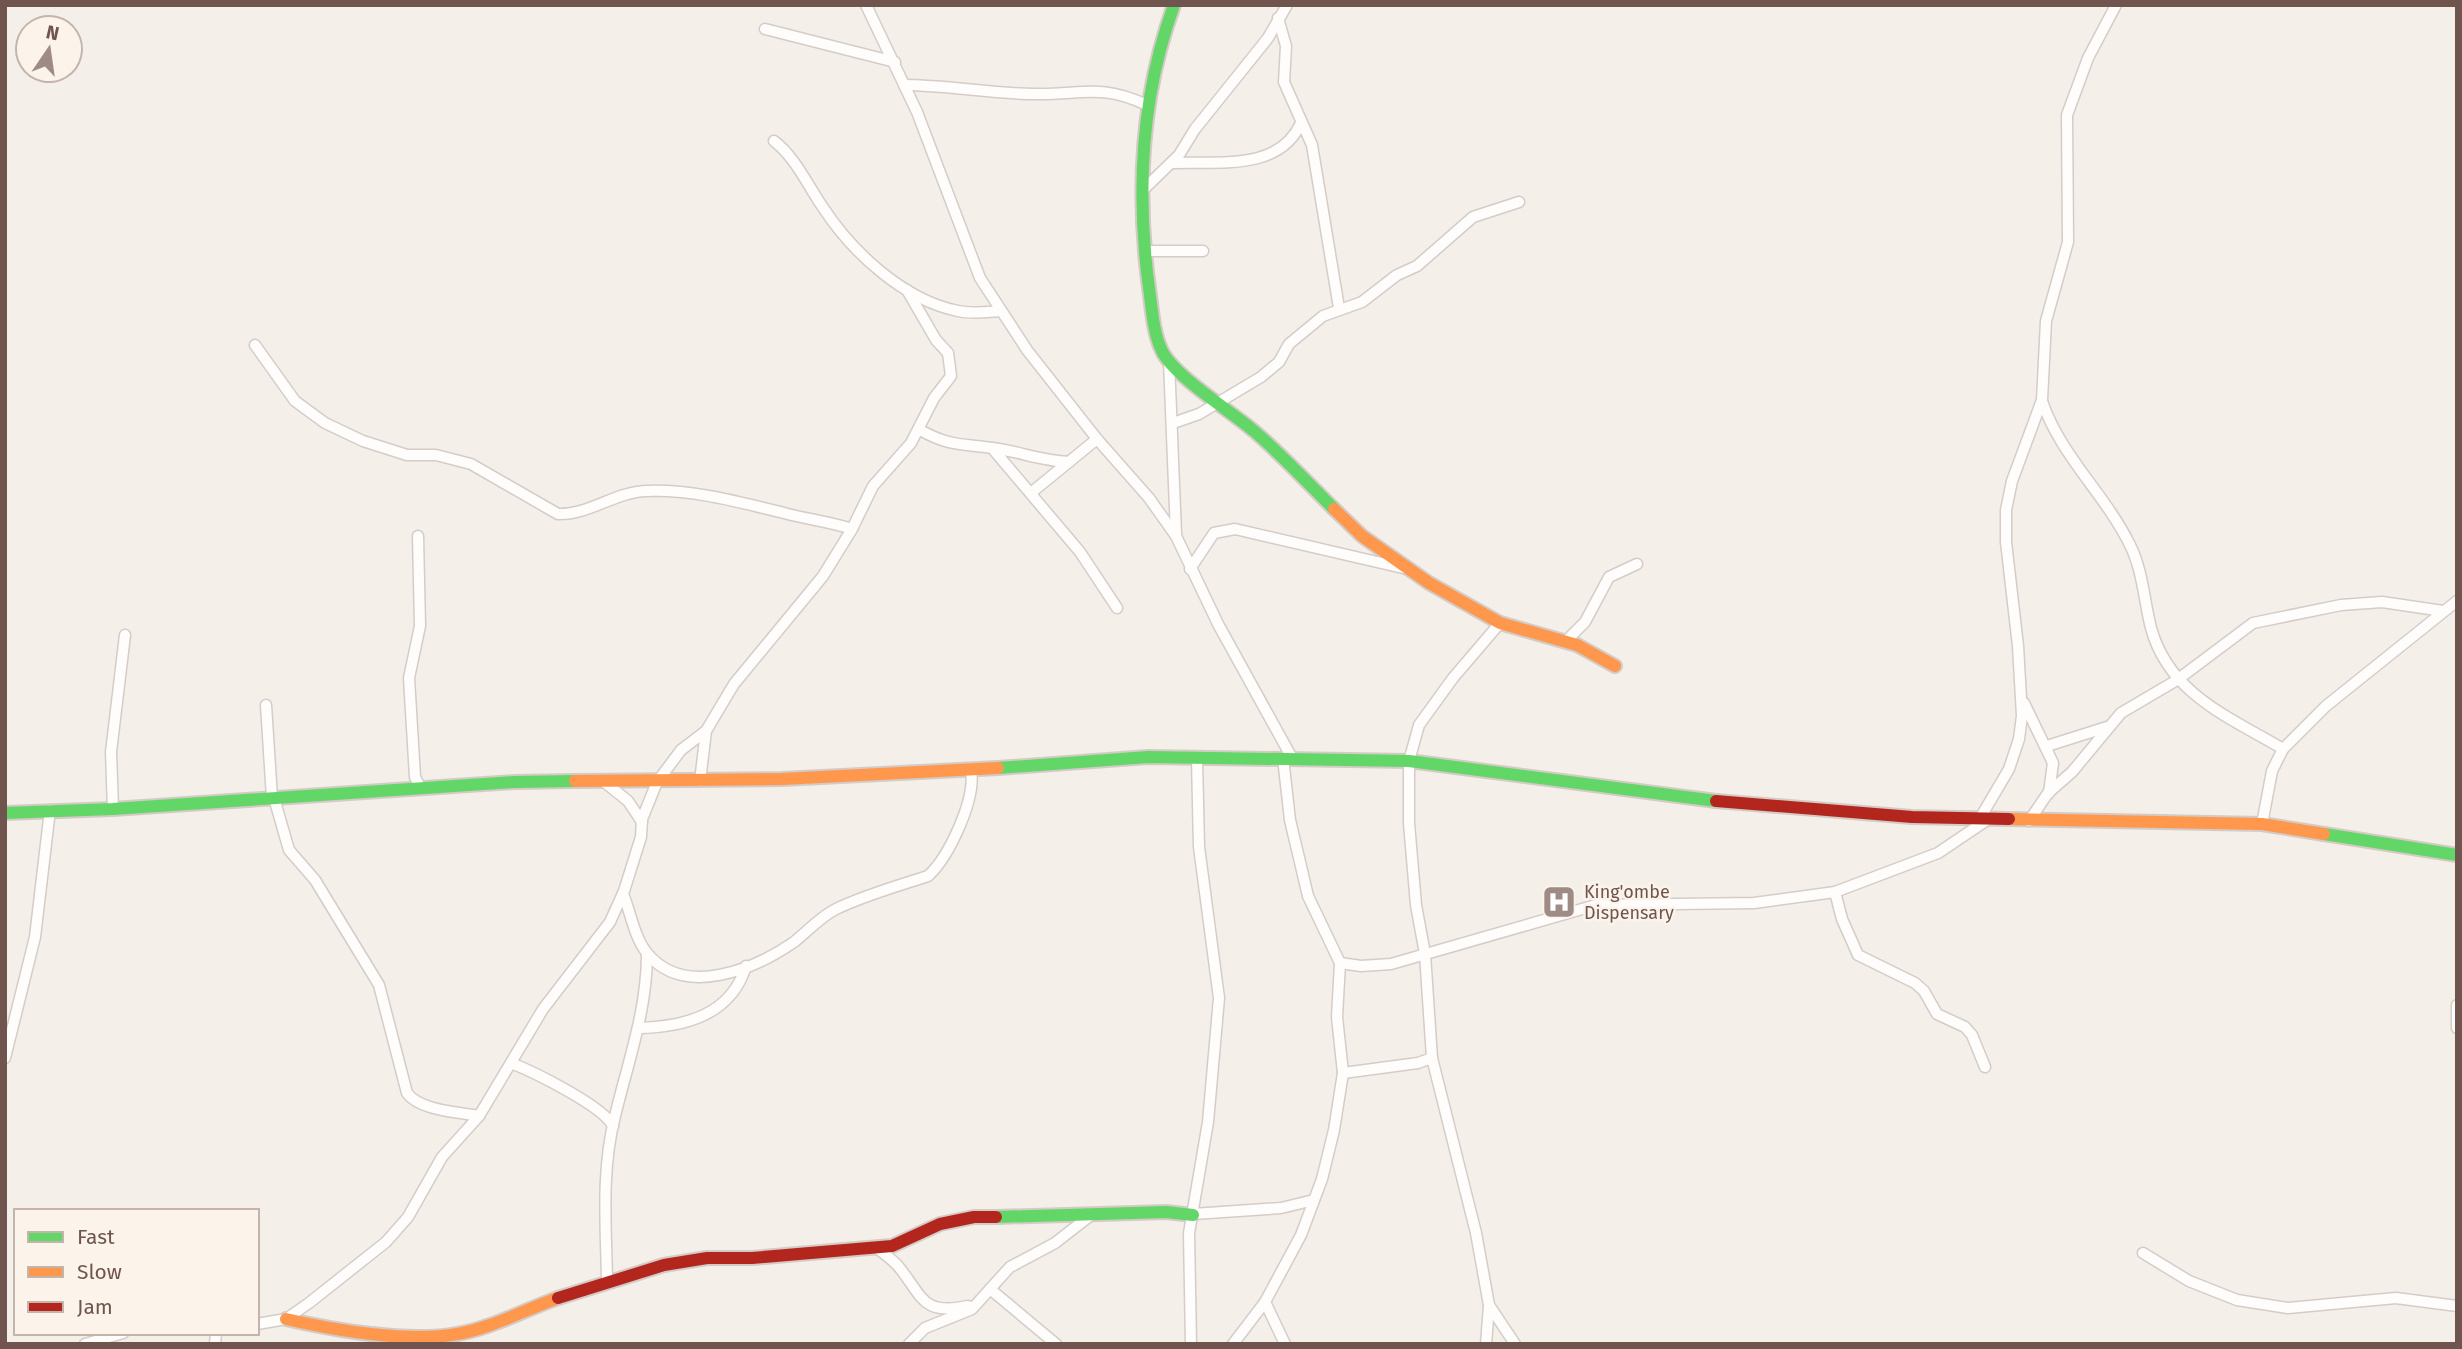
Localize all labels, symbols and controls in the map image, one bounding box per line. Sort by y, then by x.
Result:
north arrow [14,14,84,84]
text: N [44,20,61,46]
place label: King'ombe Dispensary [1584,881,1674,924]
hospital icon: King'ombe Dispensary [1540,883,1578,921]
legend [14,1209,259,1335]
text: Fast [77,1224,115,1250]
text: Slow [77,1259,122,1285]
text: Jam [77,1294,113,1320]

